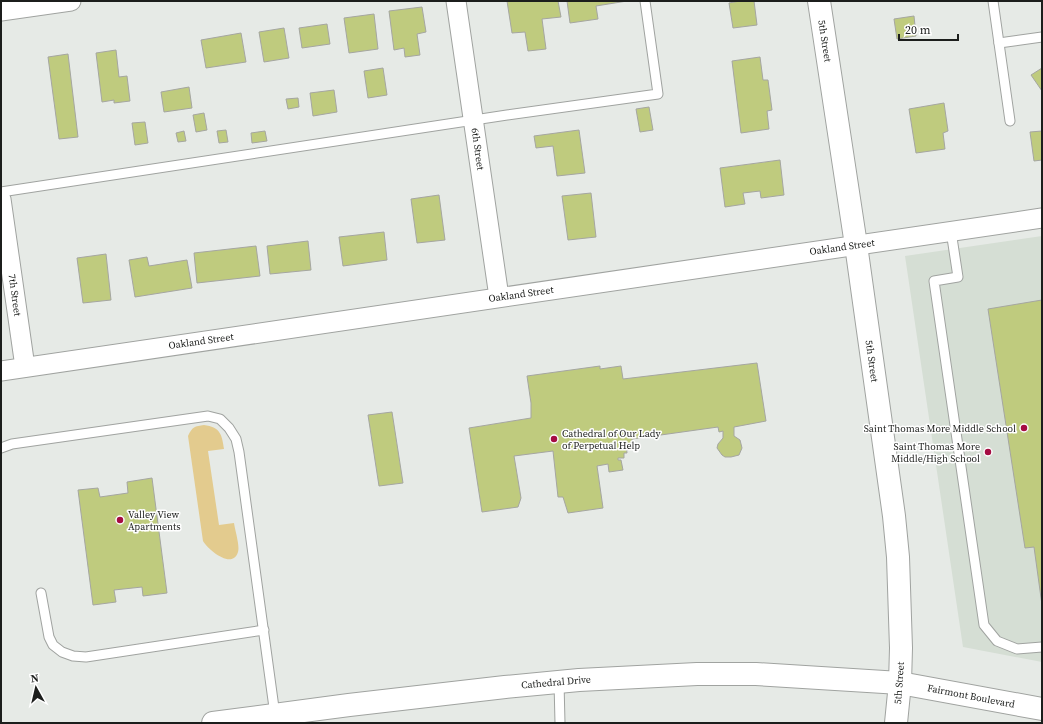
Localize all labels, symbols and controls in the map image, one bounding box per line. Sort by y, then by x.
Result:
scale bar [899,16,958,42]
street label: 5th Street [815,19,835,64]
text: 20 m [905,22,931,38]
street label: 6th Street [469,127,487,172]
street label: Oakland Street [809,236,876,258]
street label: 7th Street [6,273,24,318]
street label: Oakland Street [488,283,555,305]
street label: Oakland Street [168,330,235,352]
street label: 5th Street [863,339,881,384]
place label: Saint Thomas More Middle School [864,422,1016,435]
marker: Saint Thomas More Middle School [1019,423,1029,433]
place label: Cathedral of Our Lady of Perpetual Help [562,427,661,452]
marker: Cathedral of Our Lady of Perpetual Help [549,434,559,444]
place label: Saint Thomas More Middle/High School [891,440,980,465]
marker: Saint Thomas More Middle/High School [983,447,993,457]
place label: Valley View Apartments [128,508,181,533]
marker: Valley View Apartments [115,515,125,525]
street label: 5th Street [891,661,907,705]
north arrow [16,668,56,708]
text: N [30,671,40,687]
street label: Cathedral Drive [521,672,591,692]
street label: Fairmont Boulevard [926,681,1016,711]

